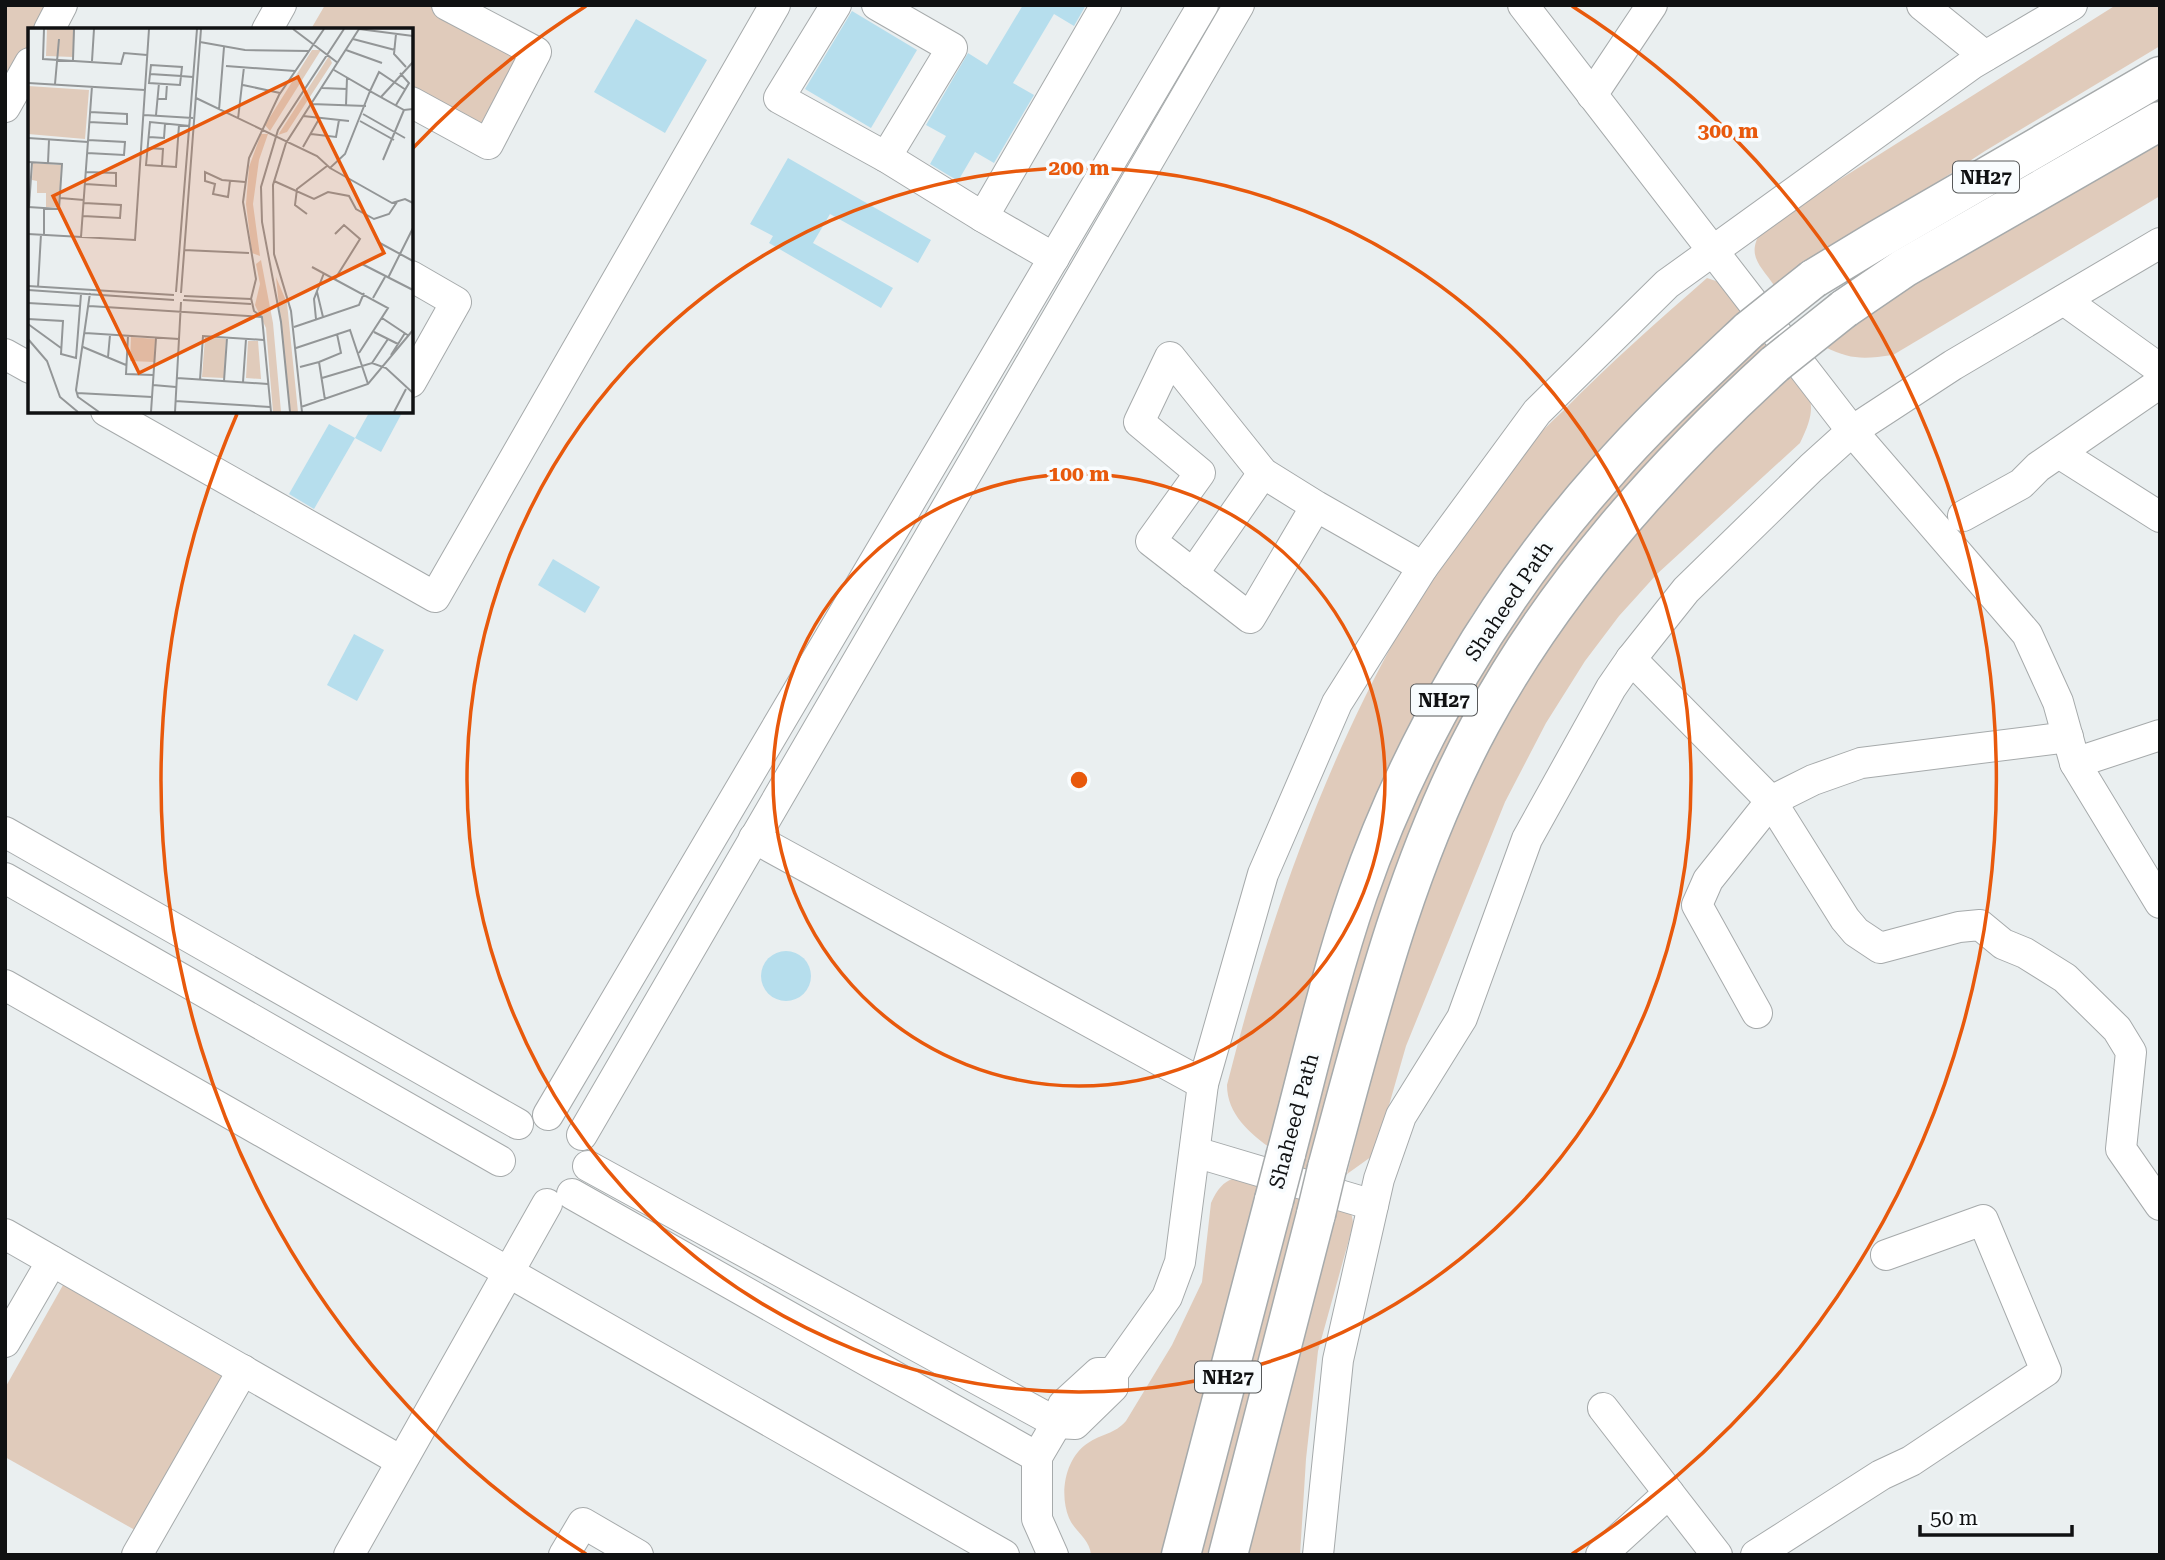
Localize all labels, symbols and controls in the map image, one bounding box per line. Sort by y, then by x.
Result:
inset map [28,28,413,413]
text: 300 m [1698,119,1758,143]
text: 200 m [1049,156,1109,180]
road number: NH27 [1953,162,2019,192]
text: 100 m [1049,462,1109,486]
street label: Shaheed Path [1460,536,1558,665]
road number: NH27 [1411,684,1477,716]
centre of rings [1067,768,1091,792]
street label: Shaheed Path [1264,1050,1324,1191]
road number: NH27 [1195,1362,1261,1392]
scale bar [1920,1494,2072,1538]
text: 50 m [1930,1506,1978,1530]

